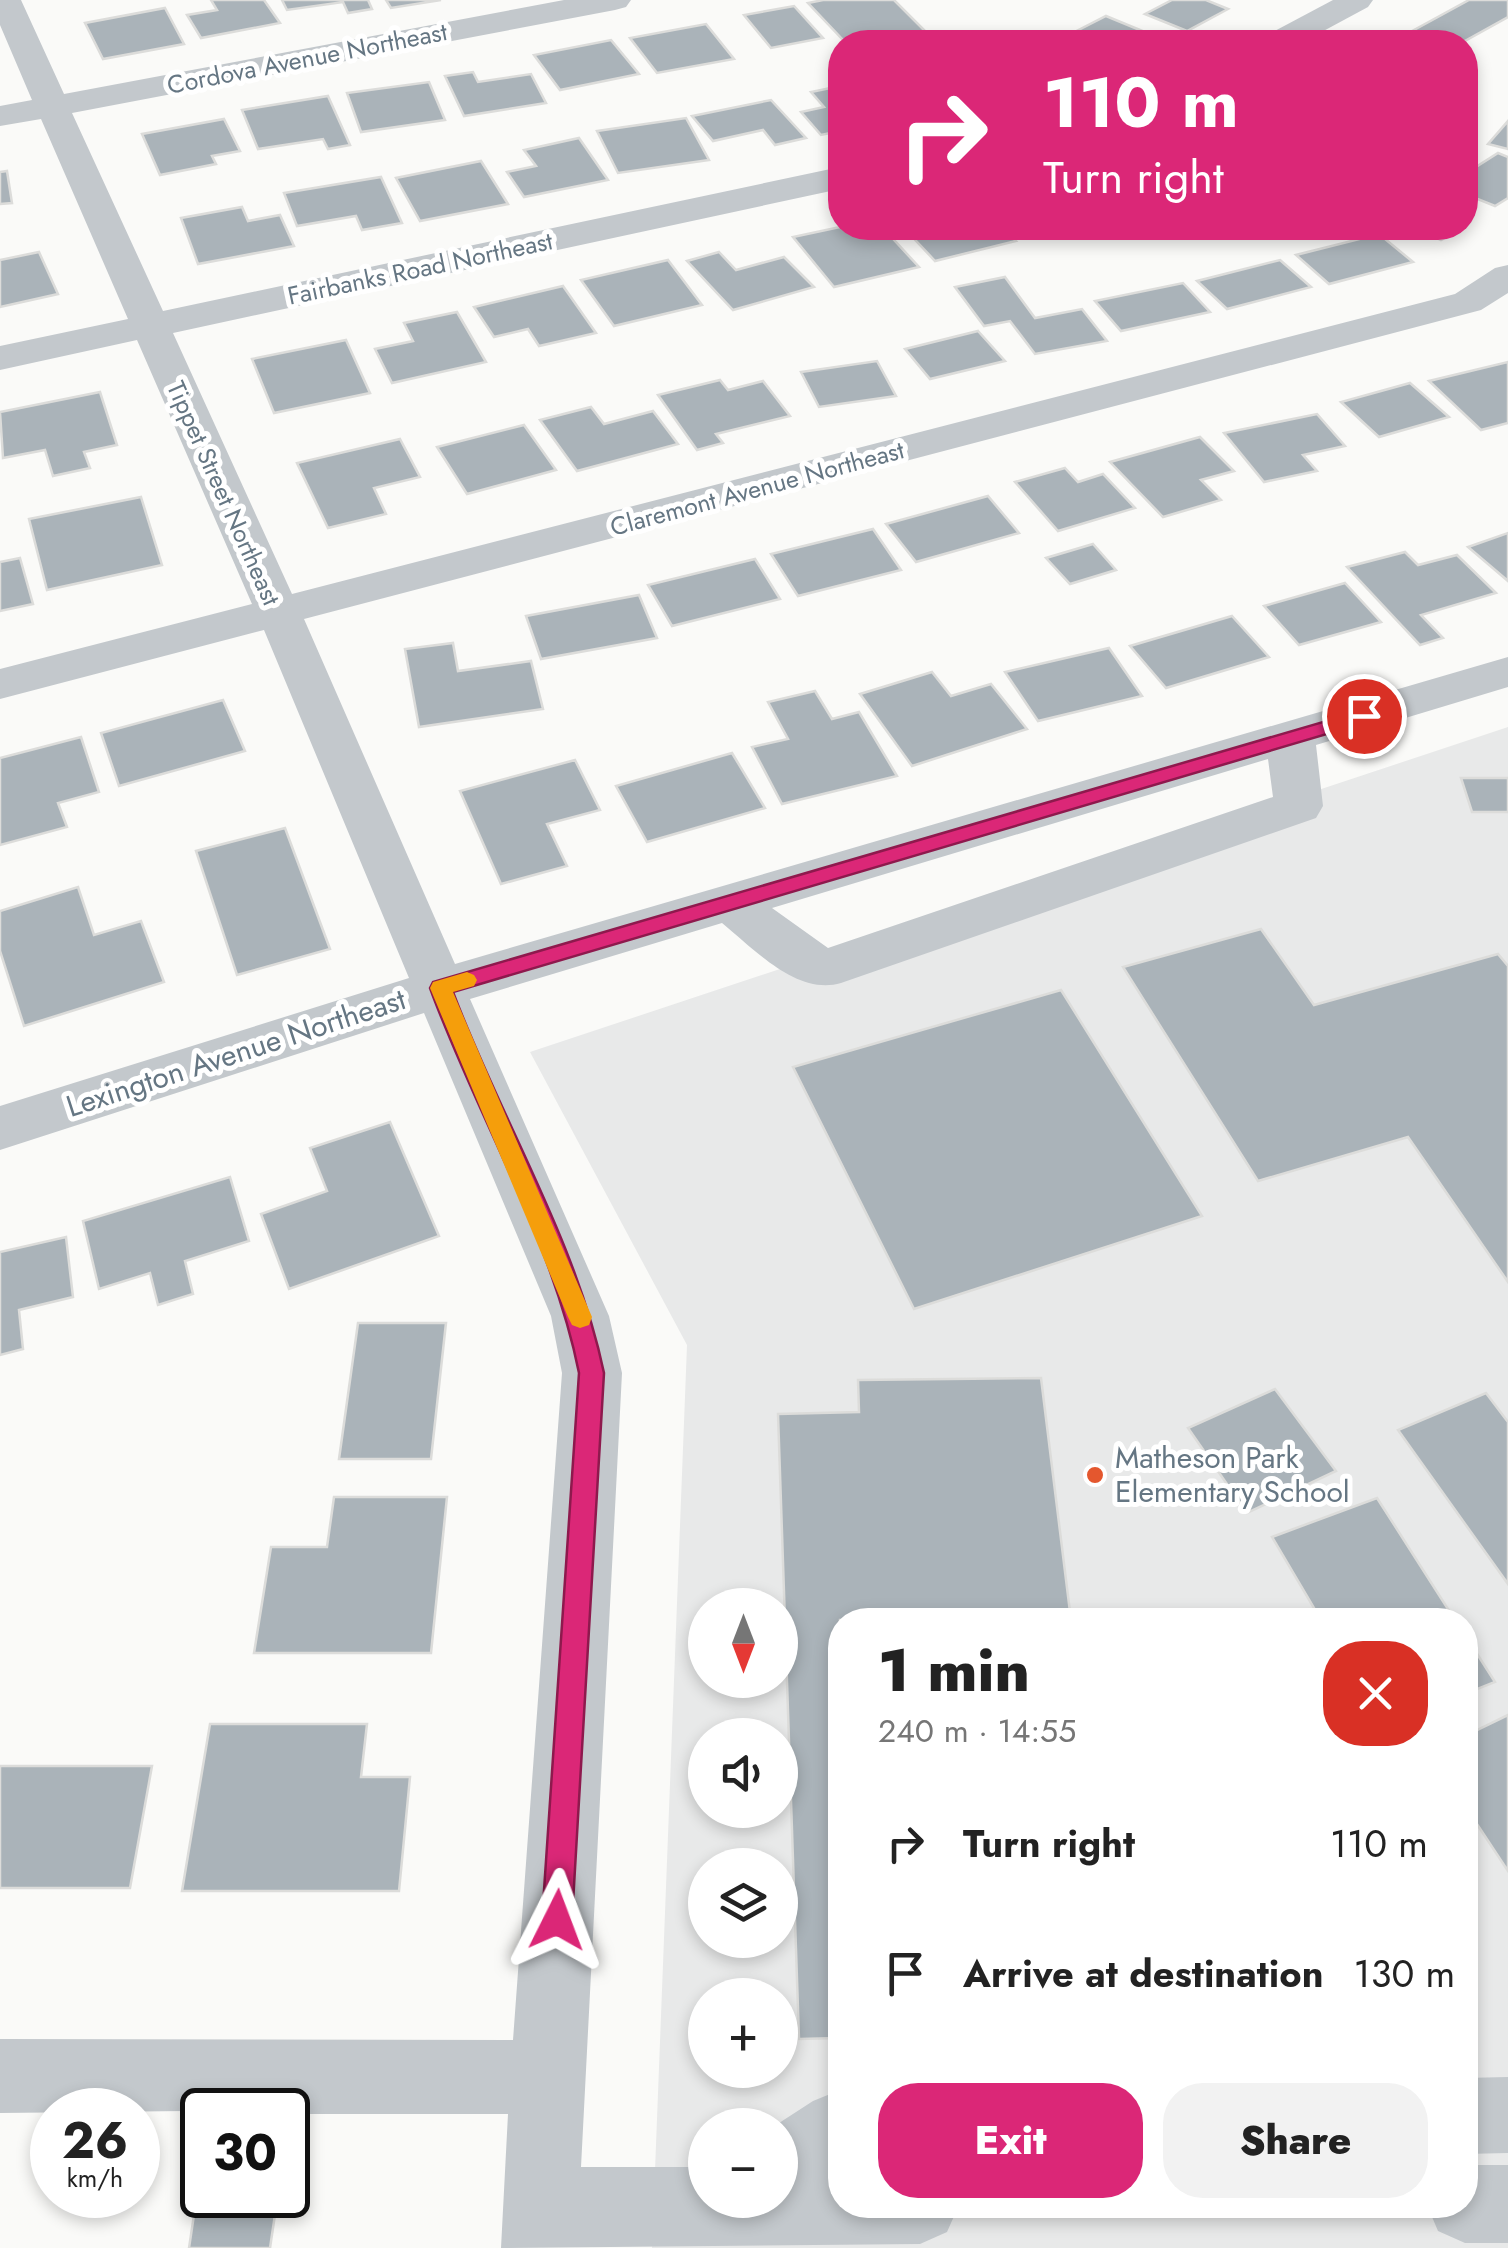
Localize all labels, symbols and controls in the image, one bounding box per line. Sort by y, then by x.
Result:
street label: Cordova Avenue Northeast [164,13,450,103]
text: 110 m [1043,52,1239,153]
icon: right [878,70,1008,200]
text: Turn right [1043,145,1224,210]
street label: Fairbanks Road Northeast [284,222,556,314]
street label: Tippet Street Northeast [158,375,290,611]
street label: Claremont Avenue Northeast [606,431,908,545]
pin [1322,674,1407,759]
icon: arrive [1337,689,1392,744]
street label: Lexington Avenue Northeast [61,977,412,1128]
place label: Matheson Park Elementary School [1115,1436,1350,1513]
marker: Matheson Park Elementary School [1084,1464,1106,1486]
north arrow [688,1588,798,1698]
map controls [688,1588,798,2218]
text: 1 min [878,1627,1030,1714]
button: close [1323,1641,1428,1746]
text: 240 m · 14:55 [878,1708,1076,1754]
button: sound [688,1718,798,1828]
icon: right [878,1816,933,1871]
text: Turn right [963,1816,1135,1871]
text: 110 m [1330,1816,1428,1871]
button: layers [688,1848,798,1958]
position arrow [505,1868,609,1972]
icon: arrive [878,1946,933,2001]
text: Arrive at destination [963,1946,1324,2001]
text: 130 m [1354,1946,1455,2001]
button: + [688,1978,798,2088]
button: Exit [878,2083,1143,2198]
button: Share [1163,2083,1428,2198]
speed limit sign: 30 [180,2088,310,2218]
text: 26 [62,2104,128,2177]
button: − [688,2108,798,2218]
text: km/h [67,2160,123,2196]

